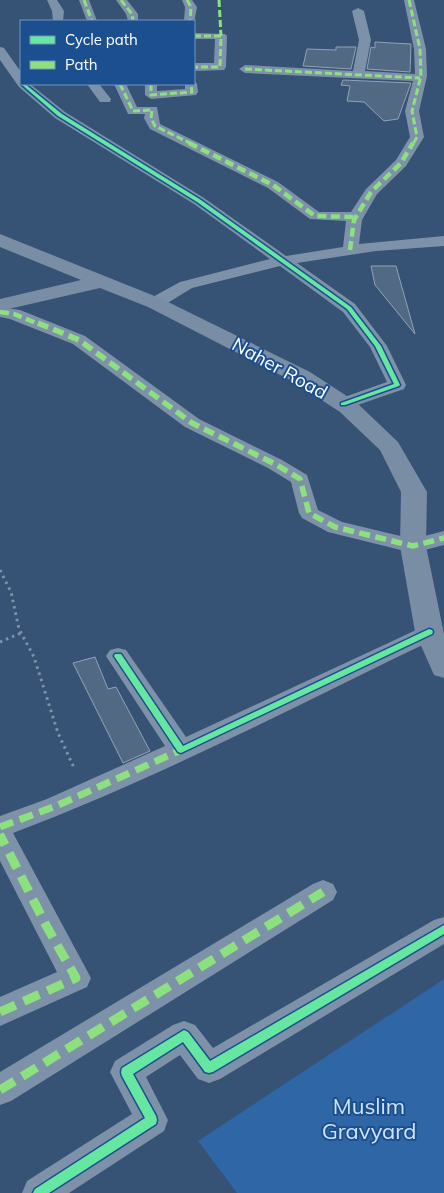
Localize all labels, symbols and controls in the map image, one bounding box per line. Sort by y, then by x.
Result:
legend [20,20,195,85]
text: Cycle path [65,30,138,49]
text: Path [65,55,97,74]
street label: Naher Road [228,332,332,404]
park label: Muslim Gravyard [322,1092,416,1145]

